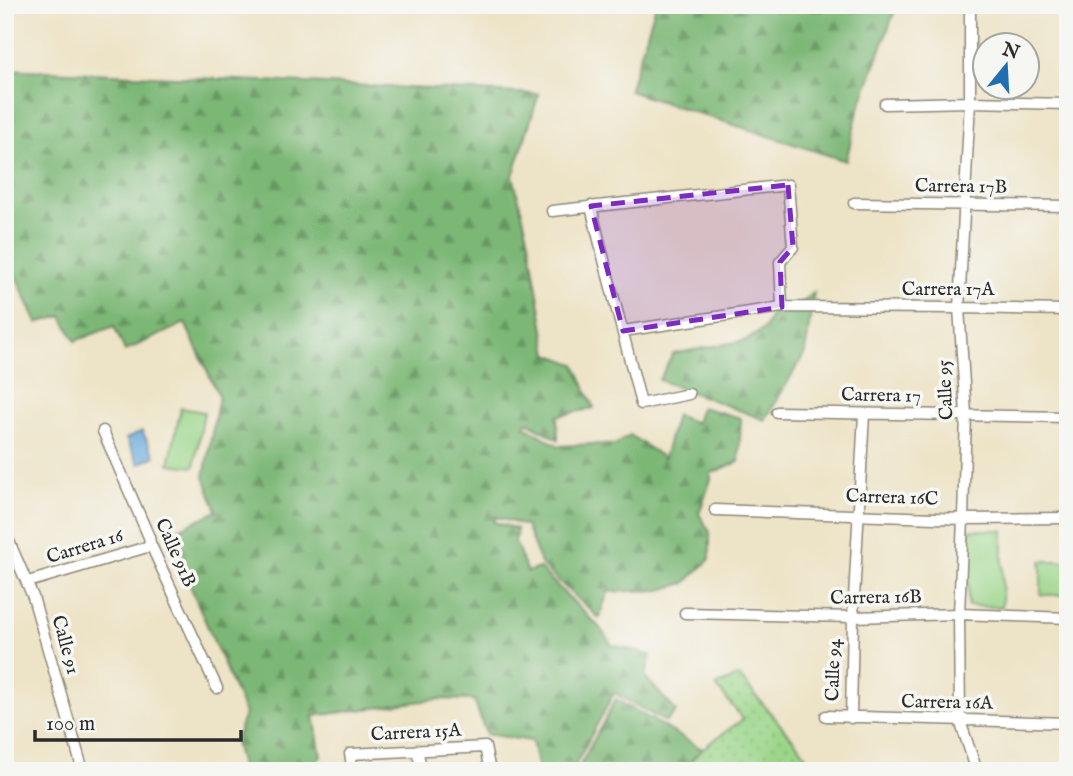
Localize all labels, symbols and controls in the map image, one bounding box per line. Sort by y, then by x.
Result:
north arrow [972,32,1042,102]
text: N [998,37,1023,66]
street label: Carrera 17B [915,174,1007,200]
street label: Carrera 17A [902,278,995,302]
street label: Calle 95 [932,359,960,421]
street label: Carrera 17 [841,383,921,409]
street label: Carrera 16C [845,484,939,512]
street label: Calle 91B [149,515,201,591]
street label: Carrera 16 [44,524,127,570]
street label: Carrera 16B [830,585,922,611]
street label: Calle 91 [46,613,84,677]
street label: Calle 94 [821,638,847,702]
street label: Carrera 16A [901,690,994,716]
scale bar [35,699,242,743]
text: 100 m [46,711,95,738]
street label: Carrera 15A [370,719,463,747]

